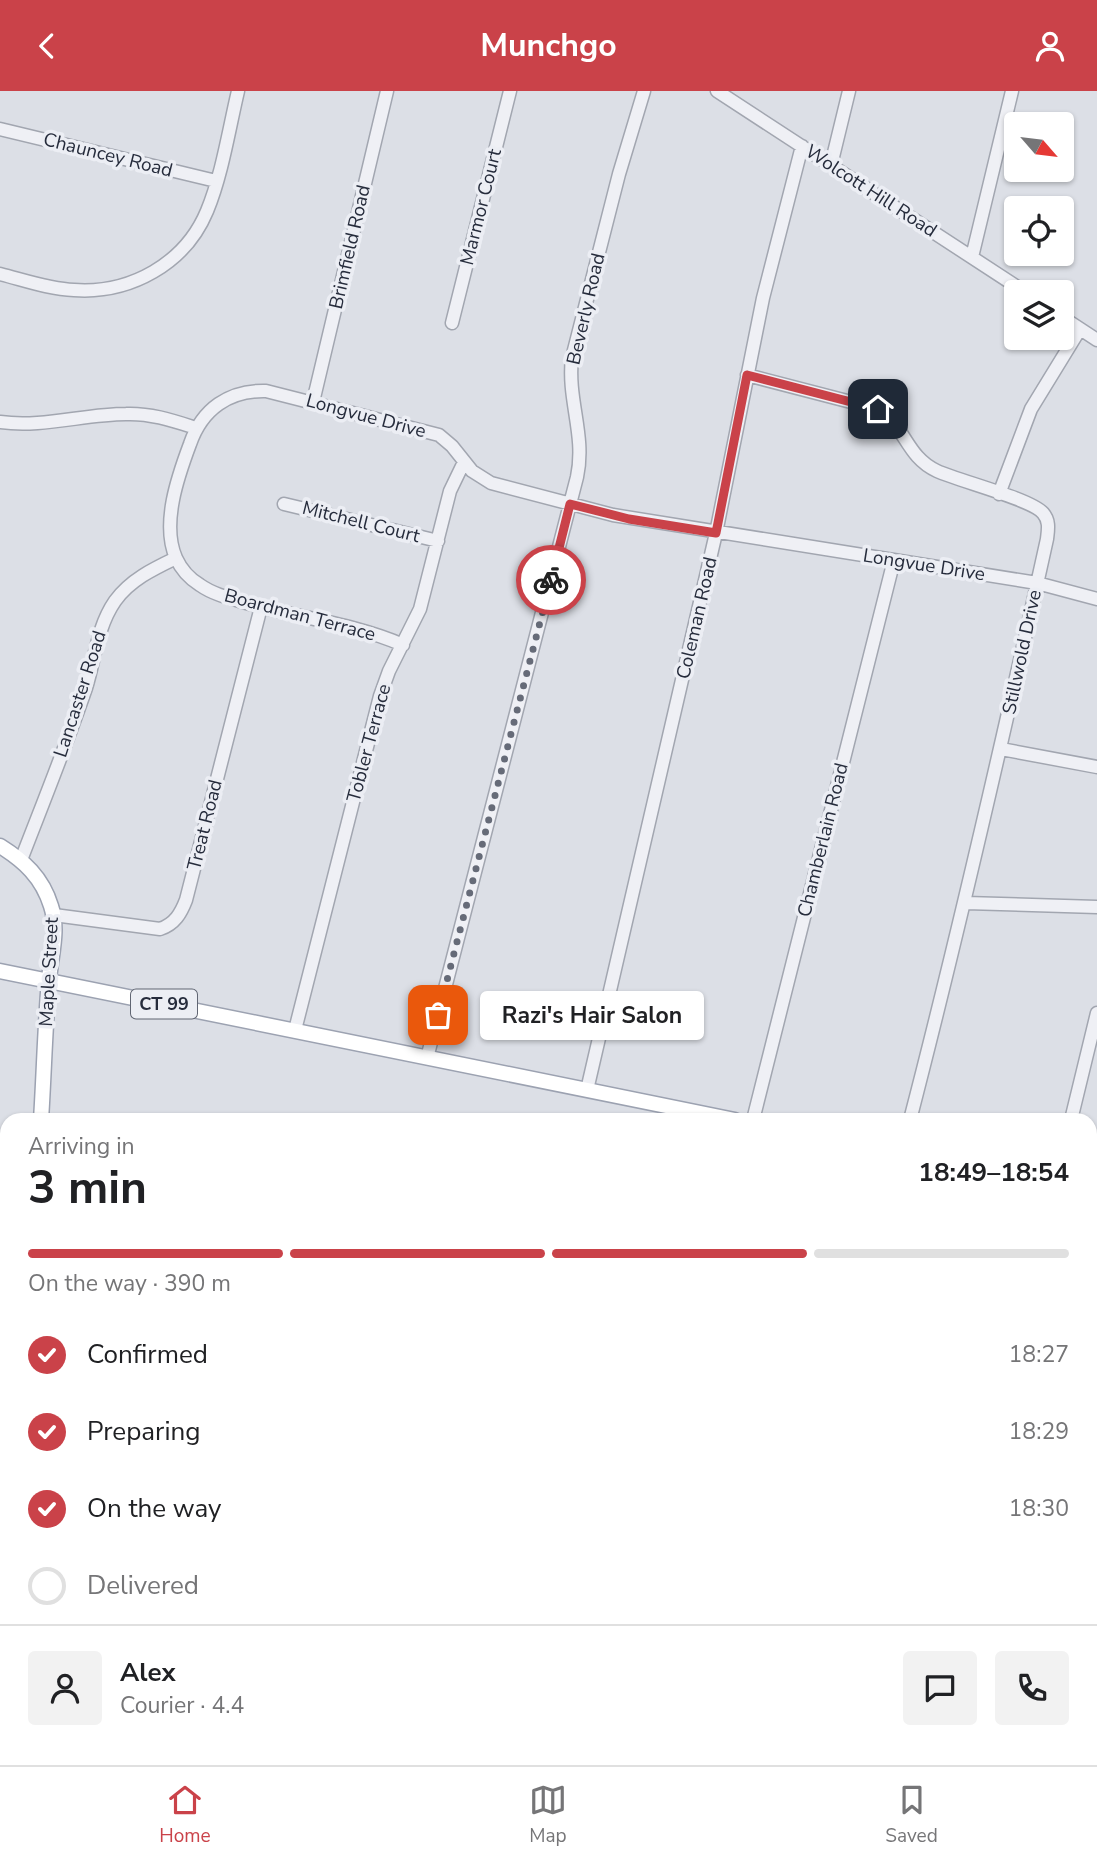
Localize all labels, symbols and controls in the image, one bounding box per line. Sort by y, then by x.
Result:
text: Munchgo [480,24,617,67]
icon: back [28,27,66,65]
icon: person [1031,27,1069,65]
north arrow [1004,112,1074,182]
map controls [1004,112,1074,350]
street label: Chauncey Road [41,126,175,184]
street label: Wolcott Hill Road [800,139,942,243]
street label: Marmor Court [454,146,508,268]
street label: Brimfield Road [323,182,377,312]
button: locate [1004,196,1074,266]
street label: Beverly Road [561,251,611,367]
button: layers [1004,280,1074,350]
pin [848,379,908,439]
street label: Longvue Drive [303,387,429,445]
icon: home [859,390,897,428]
street label: Mitchell Court [299,495,423,549]
street label: Longvue Drive [861,543,987,587]
courier [516,545,586,615]
street label: Coleman Road [670,554,724,682]
icon: bike [532,561,570,599]
street label: Boardman Terrace [221,582,379,648]
street label: Stillwold Drive [996,587,1048,717]
street label: Lancaster Road [47,627,113,761]
street label: Tobler Terrace [341,681,397,805]
street label: Chamberlain Road [791,760,855,920]
street label: Treat Road [181,777,229,873]
street label: Maple Street [33,916,65,1027]
pin [408,985,468,1045]
road number: CT 99 [131,989,197,1019]
callout: Razi's Hair Salon [480,991,704,1039]
icon: bag [419,996,457,1034]
text: Razi's Hair Salon [502,1000,682,1031]
text: Arriving in [28,1131,135,1162]
text: 18:49–18:54 [918,1155,1069,1190]
text: 3 min [28,1156,147,1219]
text: On the way · 390 m [28,1268,231,1299]
icon: check [28,1336,66,1374]
text: Confirmed [87,1337,208,1372]
text: 18:27 [1009,1339,1069,1370]
icon: check [28,1413,66,1451]
text: Preparing [87,1414,200,1449]
text: 18:29 [1009,1416,1069,1447]
icon: check [28,1490,66,1528]
text: On the way [87,1491,221,1526]
text: 18:30 [1009,1493,1069,1524]
text: Delivered [87,1568,199,1603]
button: person [28,1651,102,1725]
button: chat [903,1651,977,1725]
button: phone [995,1651,1069,1725]
text: Alex [120,1655,176,1690]
text: Courier · 4.4 [120,1690,244,1721]
tab: Home [159,1781,211,1849]
tab: Map [529,1781,567,1849]
tab: Saved [885,1781,938,1849]

